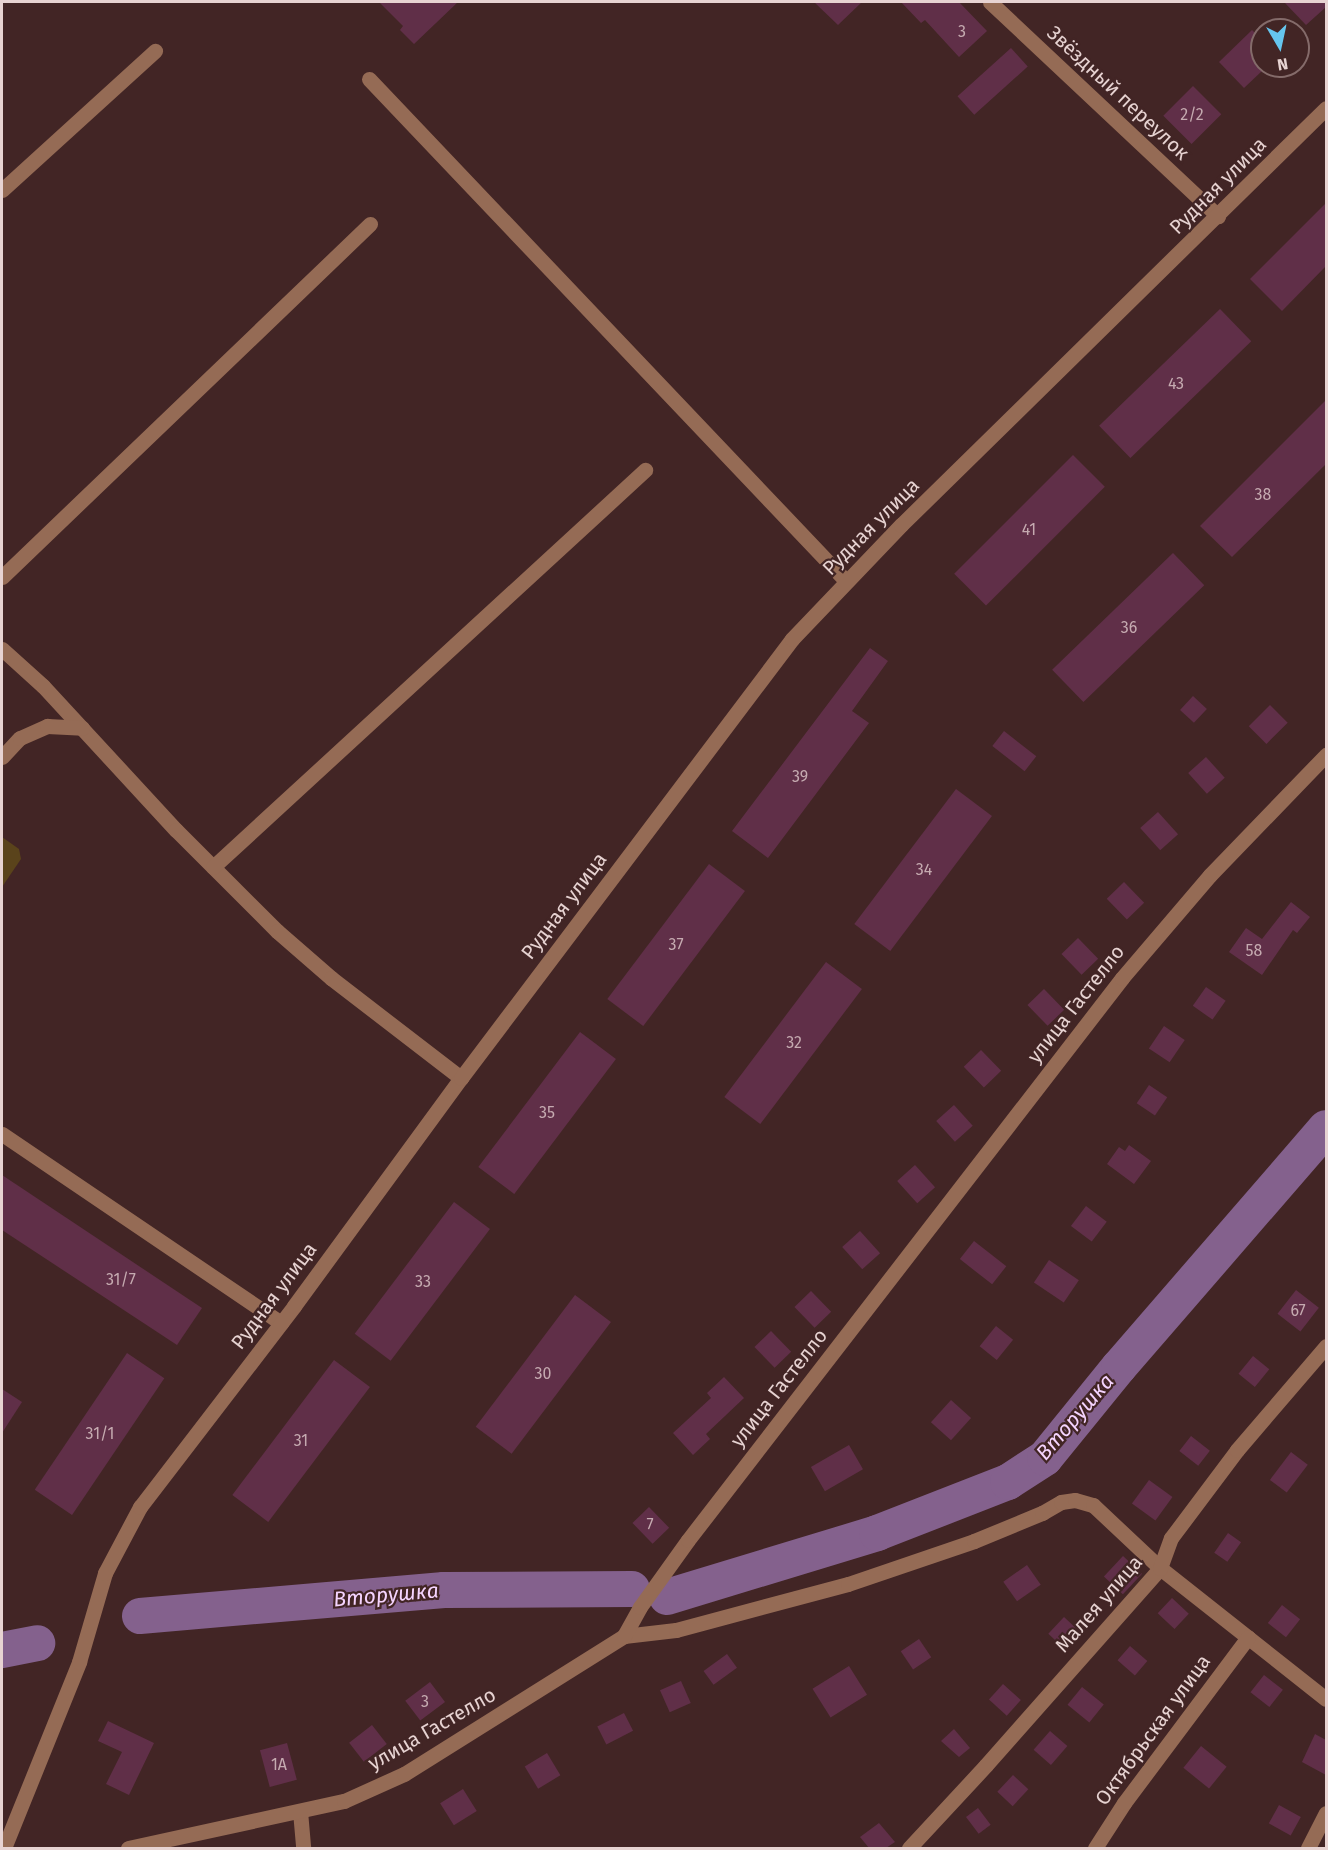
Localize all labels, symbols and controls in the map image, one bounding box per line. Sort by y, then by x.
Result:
north arrow [1250,18,1310,78]
street label: Звёздный переулок [1042,21,1194,165]
house number: 3 [958,22,966,42]
text: N [1276,54,1289,75]
house number: 2/2 [1180,105,1204,125]
street label: Рудная улица [1165,133,1271,239]
house number: 43 [1168,374,1184,394]
street label: Рудная улица [818,474,924,580]
house number: 38 [1255,485,1271,505]
house number: 41 [1022,520,1036,540]
house number: 36 [1121,618,1137,638]
house number: 39 [792,767,808,787]
street label: Рудная улица [516,848,612,964]
house number: 34 [916,860,932,880]
house number: 37 [668,935,684,955]
street label: улица Гастелло [1022,940,1130,1068]
house number: 58 [1246,941,1262,961]
house number: 32 [786,1033,802,1053]
house number: 35 [539,1103,555,1123]
street label: Рудная улица [226,1238,322,1354]
house number: 31/7 [106,1270,136,1290]
house number: 33 [415,1272,431,1292]
house number: 67 [1290,1301,1306,1321]
street label: улица Гастелло [725,1324,833,1452]
house number: 30 [535,1364,551,1384]
water label: Вторушка [1031,1369,1119,1465]
house number: 31/1 [86,1424,114,1444]
house number: 31 [294,1431,308,1451]
house number: 7 [646,1515,654,1535]
street label: Малея улица [1050,1551,1148,1657]
water label: Вторушка [332,1578,440,1612]
street label: Октябрьская улица [1090,1650,1216,1810]
street label: улица Гастелло [364,1683,500,1775]
house number: 3 [421,1692,429,1712]
house number: 1А [271,1755,287,1775]

